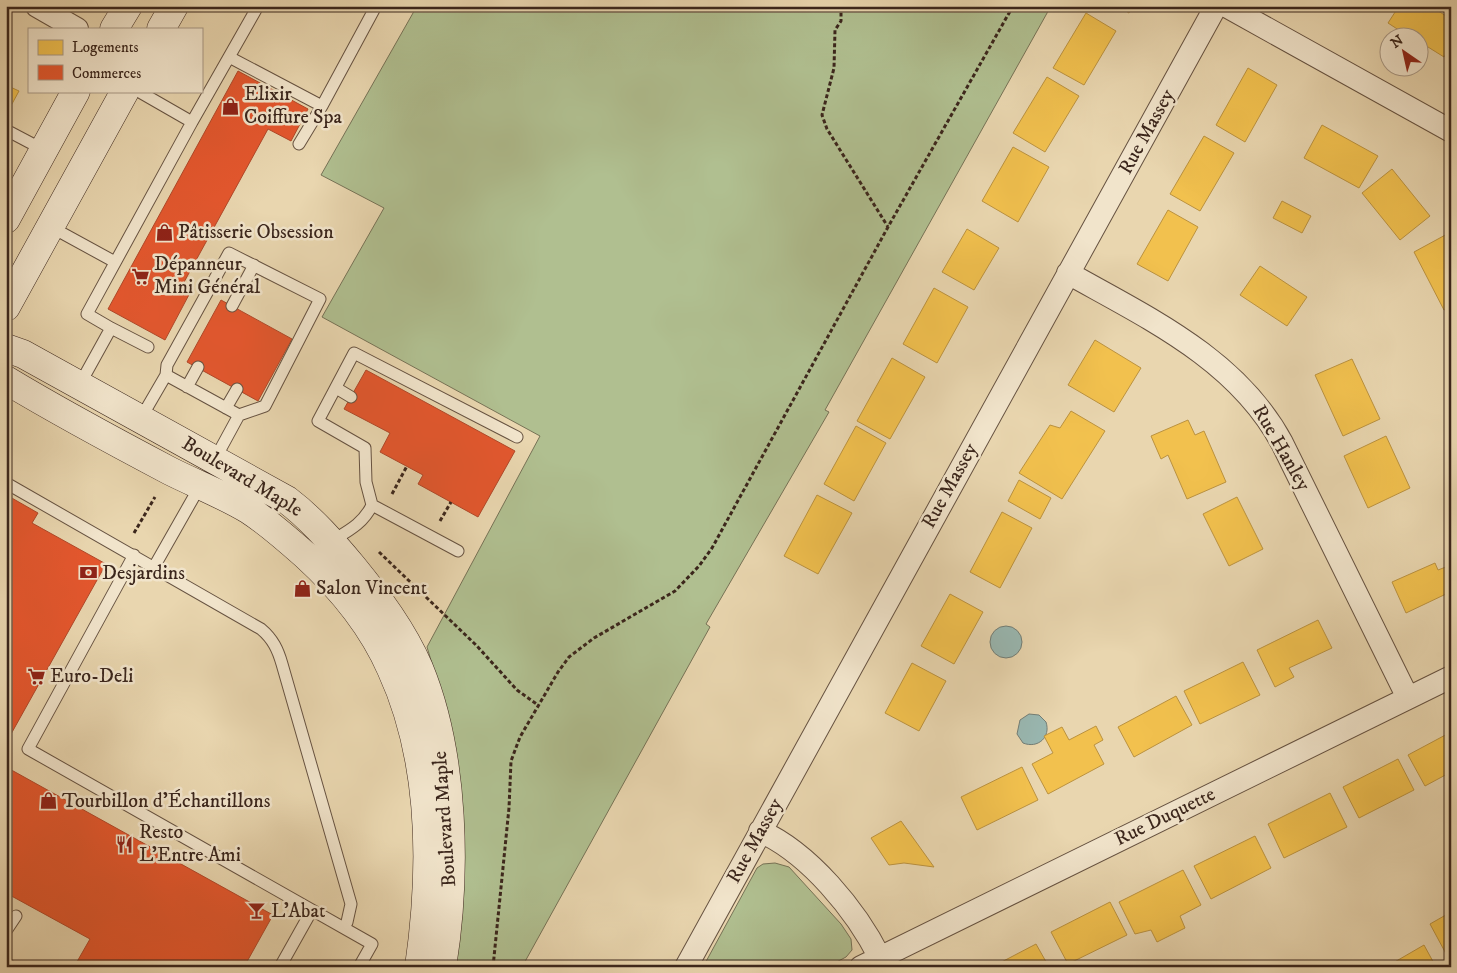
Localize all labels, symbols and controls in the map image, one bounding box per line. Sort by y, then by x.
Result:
legend [28,28,202,92]
north arrow [1380,28,1430,78]
text: N [1387,31,1408,53]
text: Logements [72,38,139,57]
text: Commerces [72,64,141,83]
place label: Elixir Coiffure Spa [244,82,343,130]
street label: Rue Massey [1113,85,1181,179]
shop icon: Elixir Coiffure Spa [220,96,240,116]
place label: Pâtisserie Obsession [178,220,334,245]
shop icon: Pâtisserie Obsession [154,222,174,242]
place label: Dépanneur Mini Général [154,252,260,300]
supermarket icon: Dépanneur Mini Général [130,266,150,286]
street label: Rue Hanley [1246,401,1316,496]
street label: Boulevard Maple [177,431,307,523]
street label: Rue Massey [916,439,984,533]
place label: Desjardins [102,561,185,586]
bank icon: Desjardins [78,563,98,583]
place label: Salon Vincent [316,576,427,601]
shop icon: Salon Vincent [292,578,312,598]
place label: Euro-Deli [50,664,133,689]
supermarket icon: Euro-Deli [26,666,46,686]
street label: Boulevard Maple [428,750,462,888]
street label: Rue Duquette [1111,782,1219,852]
place label: Tourbillon d'Échantillons [62,789,271,814]
shop icon: Tourbillon d'Échantillons [38,791,58,811]
street label: Rue Massey [721,794,789,888]
place label: Resto L'Entre Ami [139,820,241,868]
restaurant icon: Resto L'Entre Ami [115,834,135,854]
place label: L'Abat [271,899,325,924]
bar icon: L'Abat [247,901,267,921]

